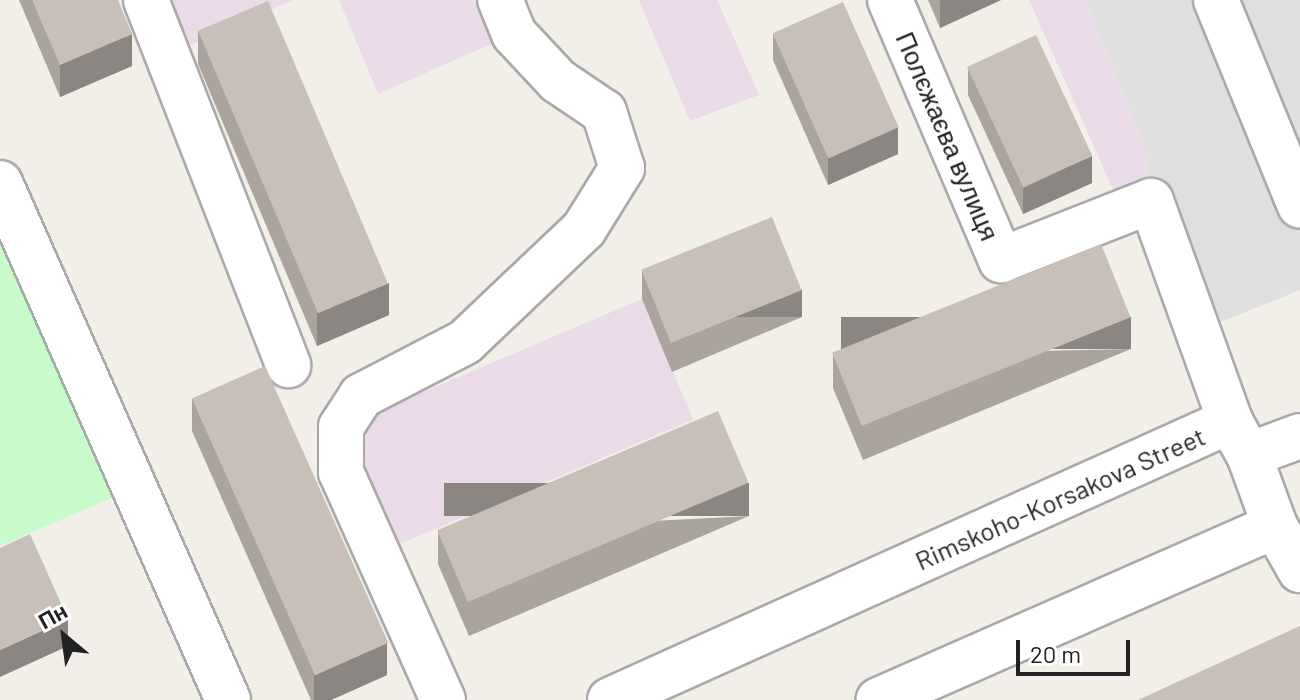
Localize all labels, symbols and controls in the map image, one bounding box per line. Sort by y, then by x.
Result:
street label: Полєжаєва вулиця [890,27,1006,245]
street label: Rimskoho-Korsakova Street [910,420,1210,576]
north arrow [24,596,104,676]
text: Пн [33,597,71,633]
scale bar [1020,624,1134,674]
text: 20 m [1030,639,1081,668]

